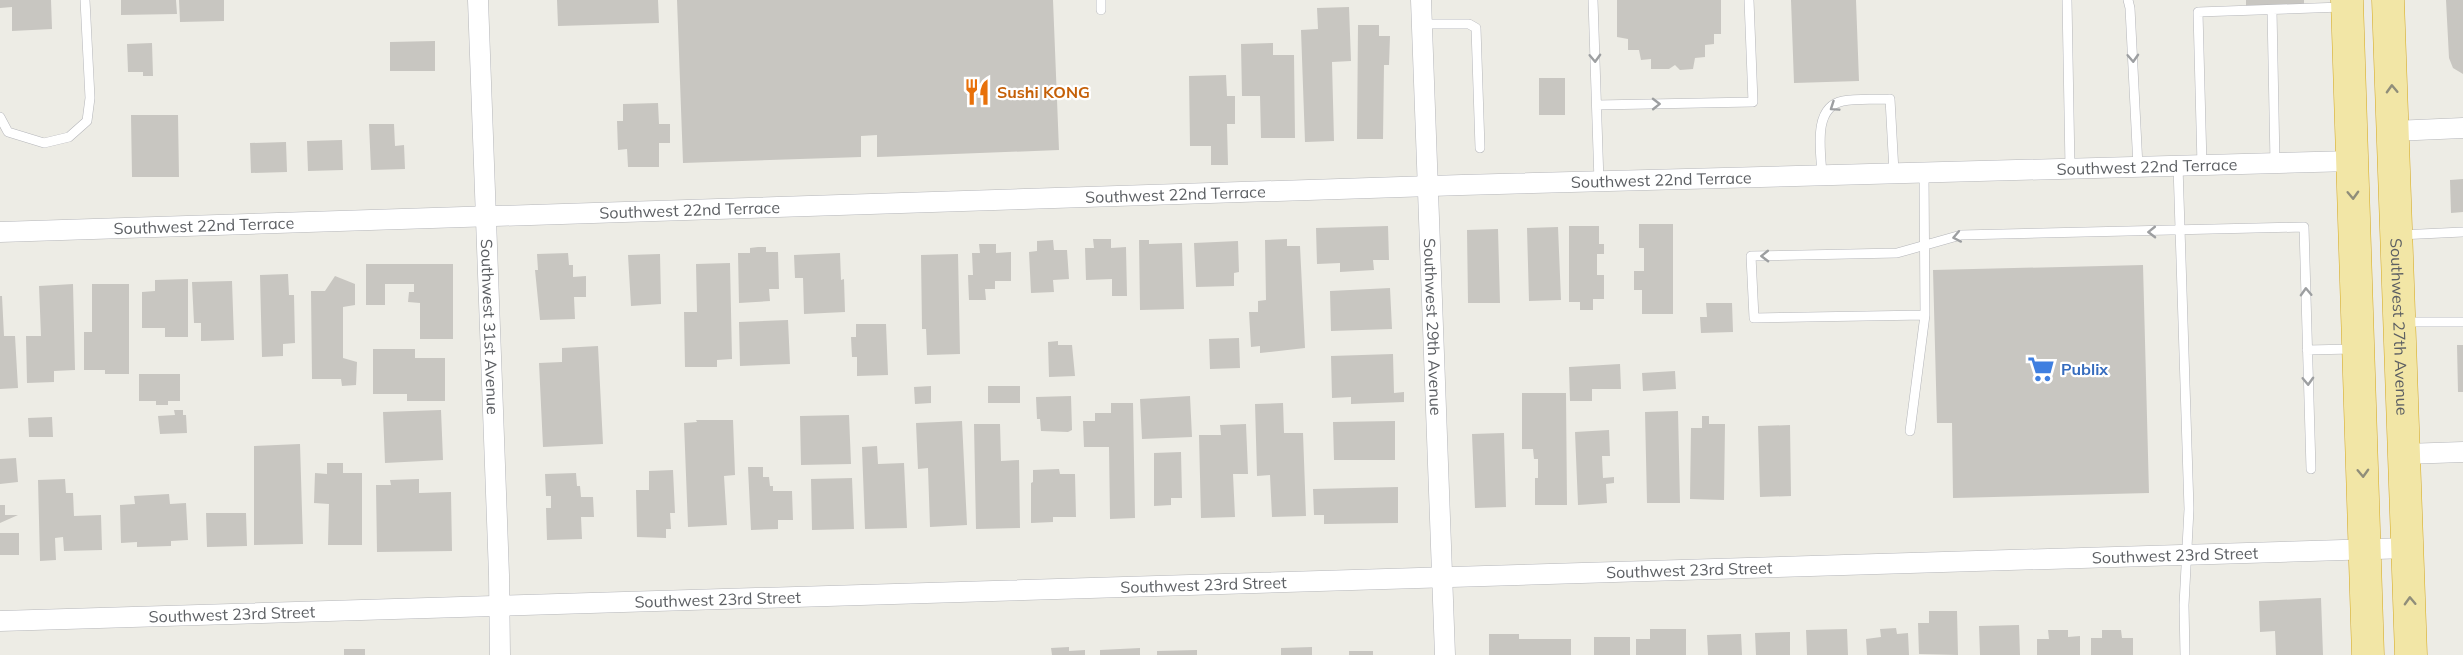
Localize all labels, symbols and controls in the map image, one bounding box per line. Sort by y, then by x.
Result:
one-way arrow [1589,54,1602,63]
one-way arrow [2126,54,2139,63]
restaurant icon: Sushi KONG [962,77,992,107]
place label: Sushi KONG [997,82,1090,102]
one-way arrow [2385,85,2398,94]
one-way arrow [1651,98,1660,110]
one-way arrow [1829,100,1840,111]
street label: Southwest 22nd Terrace [2056,154,2238,179]
street label: Southwest 22nd Terrace [1571,167,1752,192]
street label: Southwest 22nd Terrace [1085,181,1266,207]
one-way arrow [2347,191,2359,200]
street label: Southwest 22nd Terrace [599,197,780,223]
street label: Southwest 22nd Terrace [113,213,294,238]
one-way arrow [2148,225,2157,238]
one-way arrow [1953,230,1963,243]
street label: Southwest 31st Avenue [477,238,503,415]
street label: Southwest 29th Avenue [1420,238,1446,416]
street label: Southwest 27th Avenue [2386,238,2413,416]
one-way arrow [1760,250,1769,262]
one-way arrow [2299,287,2312,296]
supermarket icon: Publix [2026,354,2056,384]
place label: Publix [2061,359,2108,379]
one-way arrow [2302,376,2315,385]
one-way arrow [2356,469,2369,478]
street label: Southwest 23rd Street [2092,543,2259,568]
street label: Southwest 23rd Street [1606,557,1773,582]
street label: Southwest 23rd Street [1120,572,1287,597]
street label: Southwest 23rd Street [634,587,802,612]
one-way arrow [2403,597,2416,606]
street label: Southwest 23rd Street [148,601,316,626]

